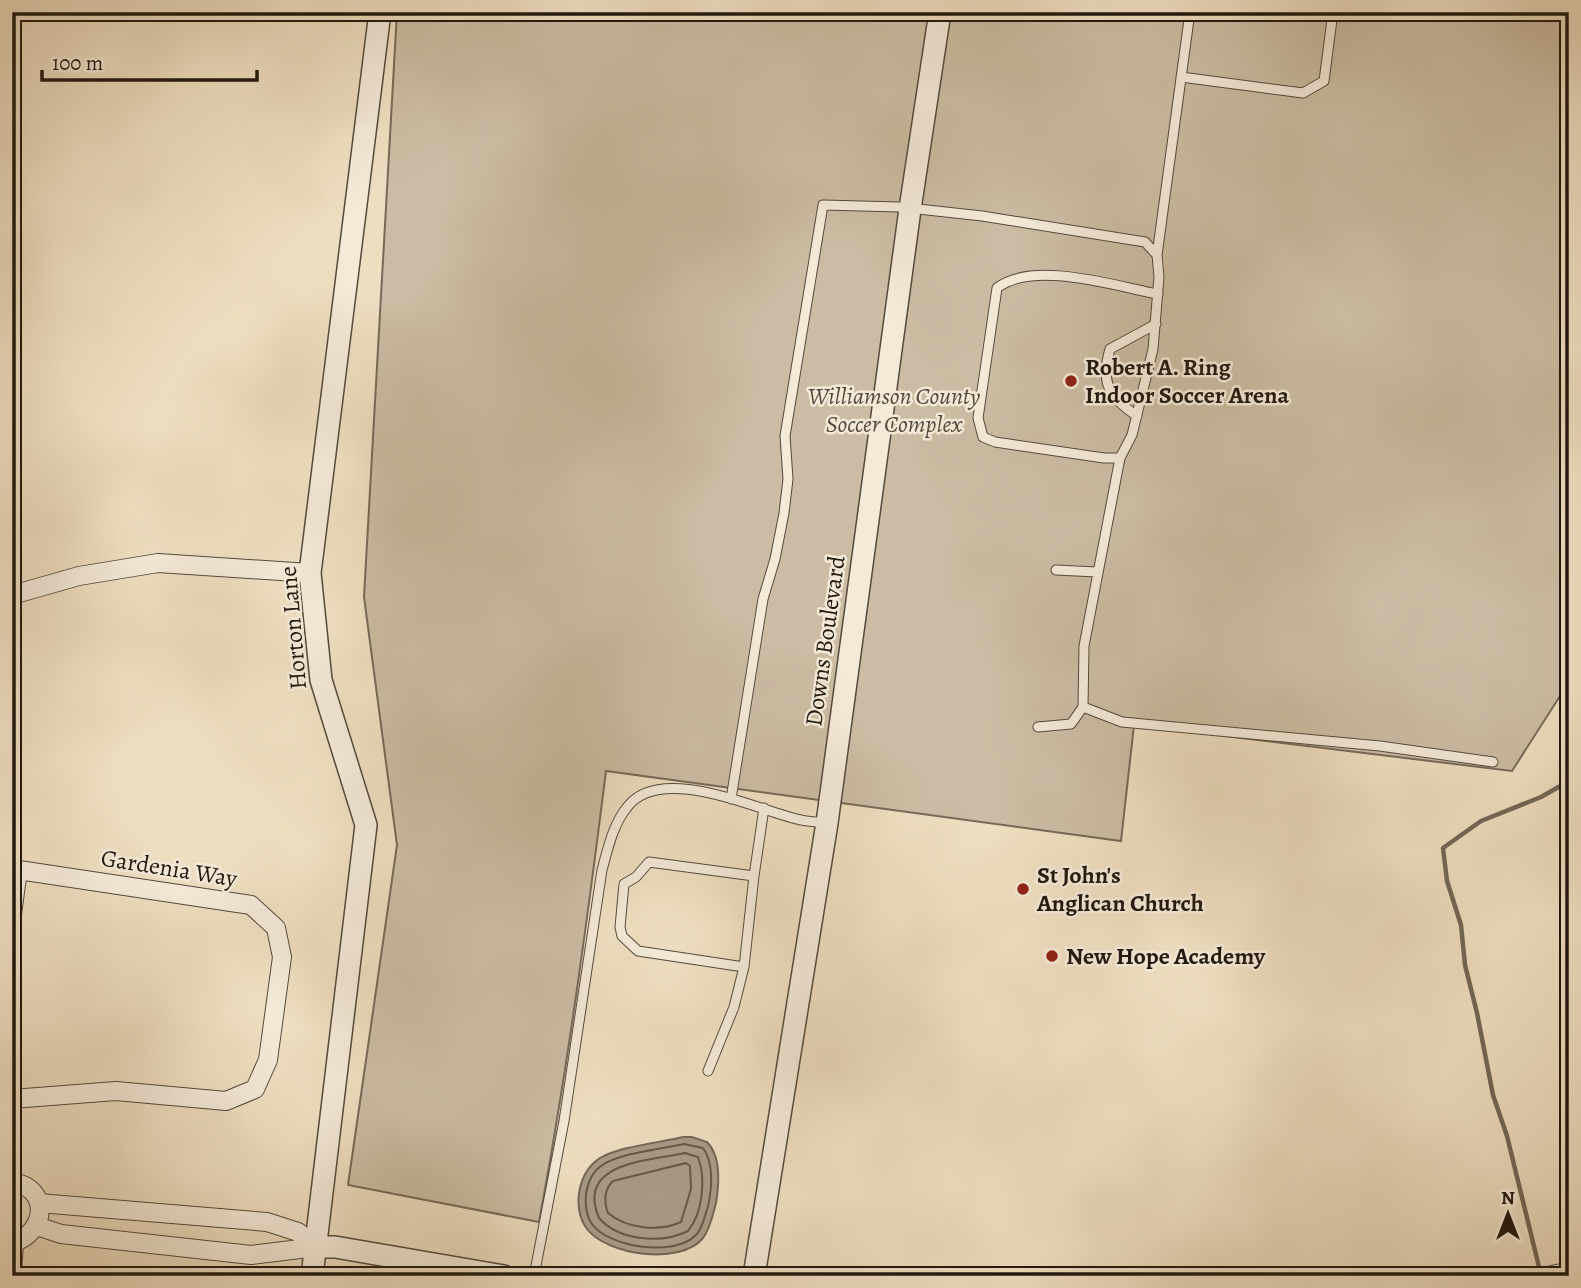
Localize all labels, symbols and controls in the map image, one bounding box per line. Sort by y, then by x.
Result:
scale bar [42,38,257,82]
text: 100 m [52,49,103,77]
place label: Robert A. Ring Indoor Soccer Arena [1085,351,1290,411]
marker: Robert A. Ring Indoor Soccer Arena [1063,373,1079,389]
park label: Williamson County Soccer Complex [808,380,981,440]
street label: Downs Boulevard [797,554,853,728]
street label: Horton Lane [272,565,314,691]
street label: Gardenia Way [99,841,240,895]
place label: St John's Anglican Church [1036,859,1204,919]
marker: St John's Anglican Church [1015,881,1031,897]
place label: New Hope Academy [1066,940,1266,972]
marker: New Hope Academy [1044,948,1060,964]
north arrow [1472,1180,1542,1250]
text: N [1501,1185,1515,1211]

